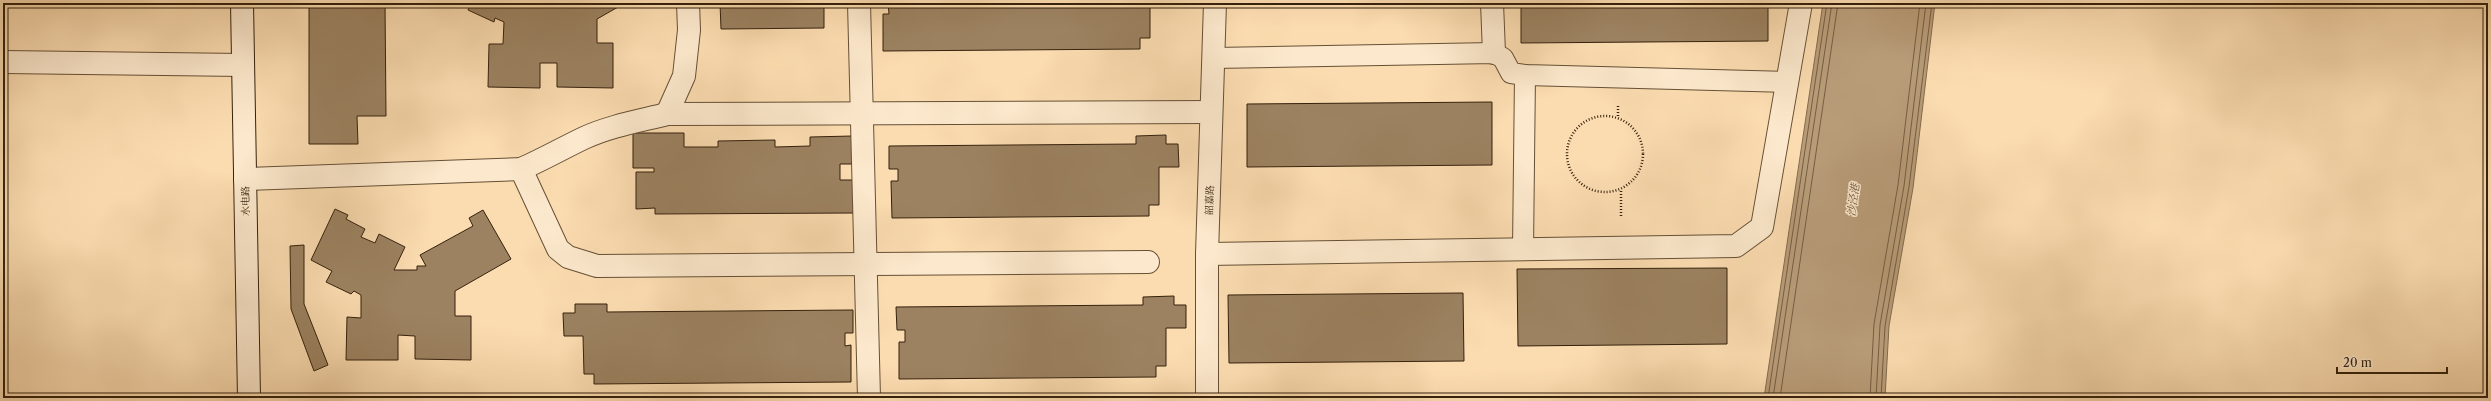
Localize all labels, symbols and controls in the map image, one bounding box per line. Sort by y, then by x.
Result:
water label: 沙泾港 [1844,181,1862,217]
street label: 韶嘉路 [1202,185,1217,215]
street label: 水电路 [239,186,252,216]
scale bar [2337,349,2447,375]
text: 20 m [2343,355,2372,370]

